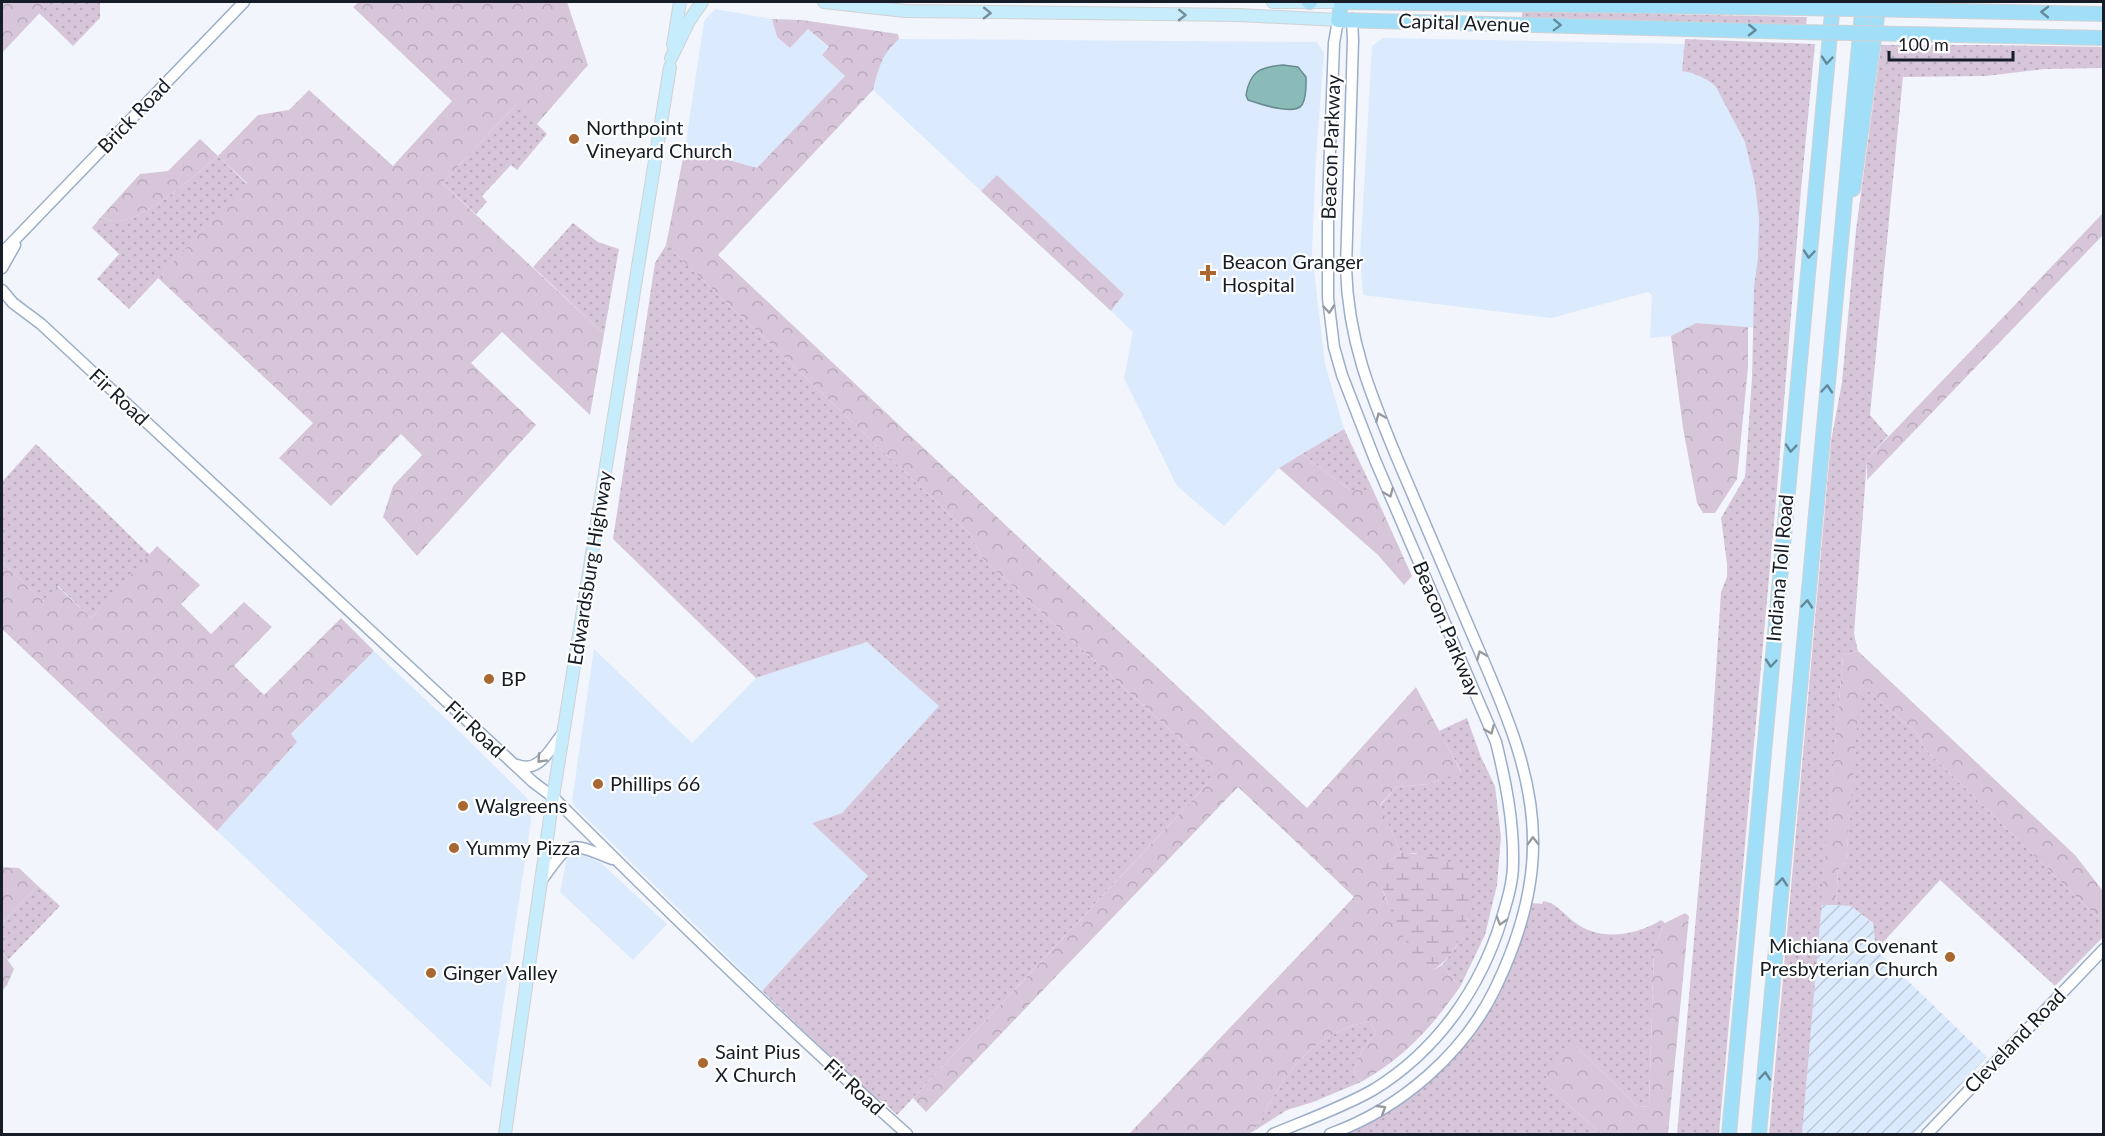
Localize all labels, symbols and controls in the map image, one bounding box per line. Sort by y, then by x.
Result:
one-way arrow [983,6,992,19]
one-way arrow [2041,6,2050,19]
street label: Capital Avenue [1398,8,1530,36]
one-way arrow [1178,9,1187,21]
one-way arrow [1553,19,1562,32]
one-way arrow [1748,24,1757,37]
scale bar [1889,24,2014,62]
text: 100 m [1898,33,1949,55]
one-way arrow [1821,55,1834,64]
street label: Brick Road [92,73,175,157]
street label: Beacon Parkway [1315,73,1345,220]
place label: Northpoint Vineyard Church [586,115,732,162]
marker: Northpoint Vineyard Church [567,132,581,146]
place label: Beacon Granger Hospital [1222,249,1364,296]
one-way arrow [1803,249,1816,258]
marker: Beacon Granger Hospital [1199,264,1217,282]
one-way arrow [1322,304,1335,313]
street label: Fir Road [85,363,154,430]
one-way arrow [1820,384,1833,394]
one-way arrow [1375,413,1387,424]
one-way arrow [1785,444,1798,453]
street label: Edwardsburg Highway [562,468,616,667]
one-way arrow [1382,487,1394,498]
street label: Indiana Toll Road [1761,493,1797,643]
street label: Beacon Parkway [1409,557,1488,701]
one-way arrow [1800,600,1813,609]
one-way arrow [1476,650,1488,661]
one-way arrow [1765,659,1778,668]
place label: BP [501,666,526,690]
marker: BP [482,672,496,686]
street label: Fir Road [441,695,510,762]
one-way arrow [1483,724,1495,735]
one-way arrow [537,753,548,763]
place label: Phillips 66 [610,771,700,795]
marker: Phillips 66 [591,777,605,791]
place label: Walgreens [475,793,567,817]
marker: Walgreens [456,799,470,813]
place label: Yummy Pizza [466,835,580,859]
one-way arrow [1527,837,1539,846]
marker: Yummy Pizza [447,841,461,855]
one-way arrow [1775,877,1788,887]
one-way arrow [1496,915,1508,926]
place label: Michiana Covenant Presbyterian Church [1760,933,1938,980]
marker: Michiana Covenant Presbyterian Church [1943,950,1957,964]
place label: Ginger Valley [443,960,558,984]
marker: Ginger Valley [424,966,438,980]
street label: Cleveland Road [1959,983,2070,1097]
place label: Saint Pius X Church [715,1039,800,1086]
street label: Fir Road [820,1053,890,1119]
marker: Saint Pius X Church [696,1056,710,1070]
one-way arrow [1758,1072,1771,1081]
one-way arrow [1376,1104,1386,1116]

